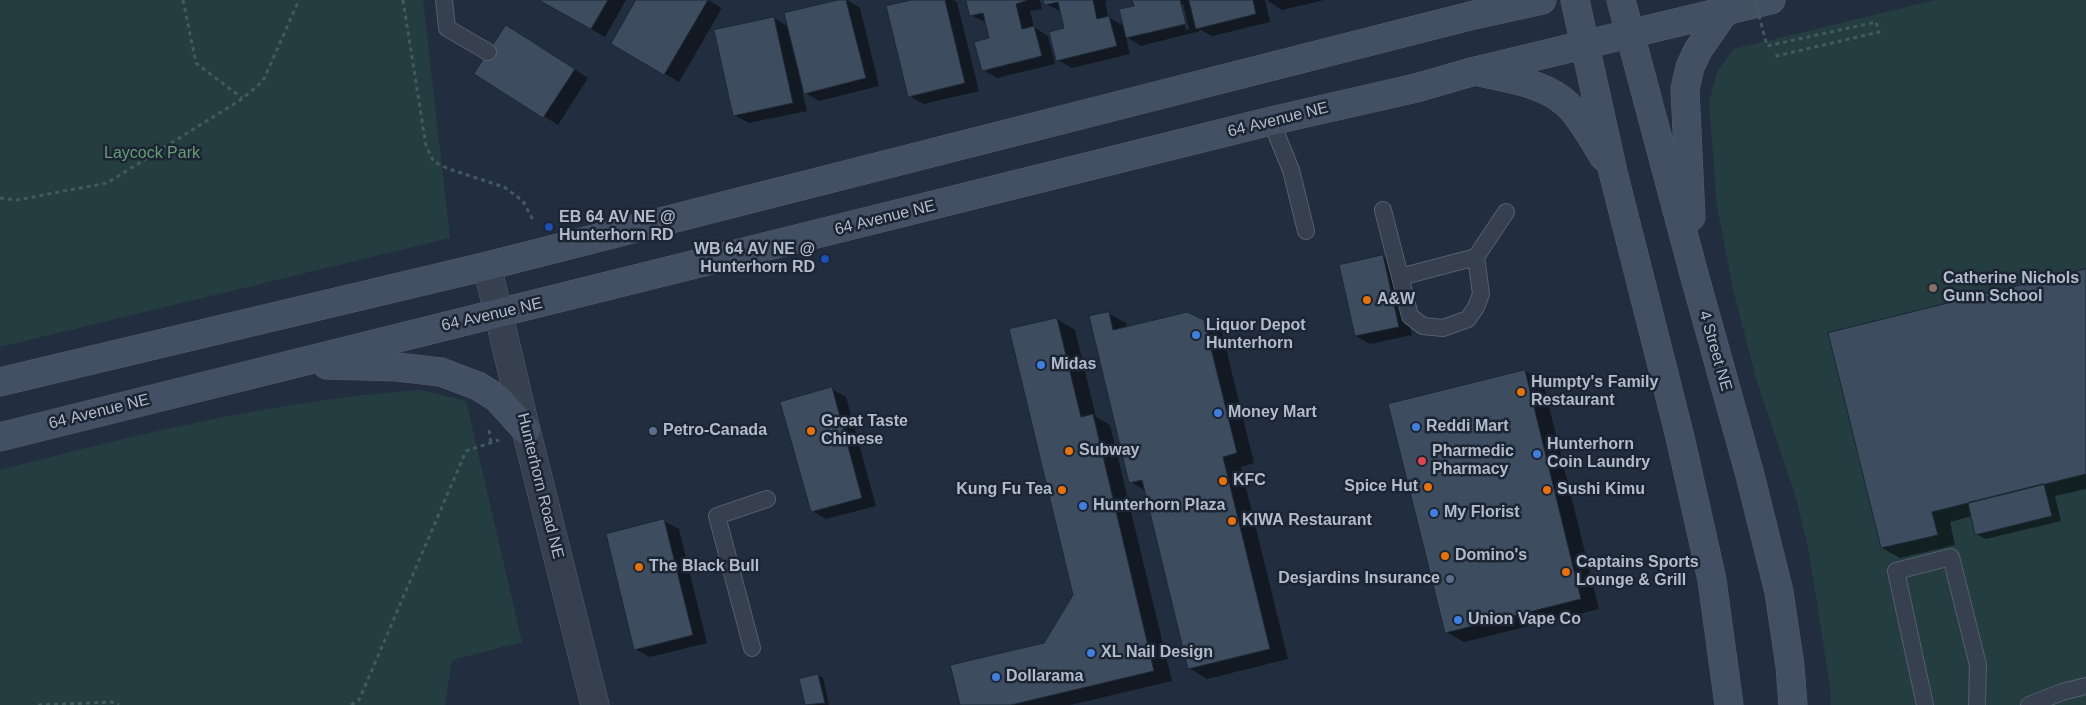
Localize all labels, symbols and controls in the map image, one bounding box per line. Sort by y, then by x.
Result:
street label: 64 Avenue NE [1226,98,1330,142]
park label: Laycock Park [104,144,200,164]
street label: 64 Avenue NE [833,196,937,240]
place label: EB 64 AV NE @ Hunterhorn RD [559,208,676,246]
marker: EB 64 AV NE @ Hunterhorn RD [543,221,555,233]
place label: WB 64 AV NE @ Hunterhorn RD [694,240,815,278]
marker: WB 64 AV NE @ Hunterhorn RD [819,253,831,265]
place label: Catherine Nichols Gunn School [1943,269,2079,307]
marker: Catherine Nichols Gunn School [1927,282,1939,294]
place label: A&W [1377,290,1415,310]
street label: 64 Avenue NE [440,294,544,336]
marker: A&W [1361,294,1373,306]
street label: 4 Street NE [1694,309,1736,393]
place label: Liquor Depot Hunterhorn [1206,316,1306,354]
marker: Liquor Depot Hunterhorn [1190,329,1202,341]
place label: Midas [1051,355,1096,375]
marker: Midas [1035,359,1047,371]
place label: Humpty's Family Restaurant [1531,373,1658,411]
marker: Humpty's Family Restaurant [1515,386,1527,398]
street label: 64 Avenue NE [47,390,151,434]
place label: Money Mart [1228,403,1317,423]
marker: Money Mart [1212,407,1224,419]
street label: Hunterhorn Road NE [513,411,567,561]
place label: Great Taste Chinese [821,412,908,450]
place label: Reddi Mart [1426,417,1509,437]
place label: Petro-Canada [663,421,767,441]
marker: Reddi Mart [1410,421,1422,433]
marker: Petro-Canada [647,425,659,437]
marker: Great Taste Chinese [805,425,817,437]
place label: Hunterhorn Coin Laundry [1547,435,1650,473]
place label: Subway [1079,441,1139,461]
place label: Pharmedic Pharmacy [1432,442,1514,480]
marker: Subway [1063,445,1075,457]
marker: Hunterhorn Coin Laundry [1531,448,1543,460]
marker: Pharmedic Pharmacy [1416,455,1428,467]
place label: KFC [1233,471,1266,491]
marker: KFC [1217,475,1229,487]
place label: Spice Hut [1344,477,1418,497]
place label: Kung Fu Tea [956,480,1052,500]
place label: Sushi Kimu [1557,480,1645,500]
marker: Spice Hut [1422,481,1434,493]
marker: Kung Fu Tea [1056,484,1068,496]
marker: Sushi Kimu [1541,484,1553,496]
place label: Hunterhorn Plaza [1093,496,1225,516]
marker: Hunterhorn Plaza [1077,500,1089,512]
place label: My Florist [1444,503,1520,523]
marker: My Florist [1428,507,1440,519]
place label: KIWA Restaurant [1242,511,1372,531]
marker: KIWA Restaurant [1226,515,1238,527]
place label: Domino's [1455,546,1527,566]
marker: Domino's [1439,550,1451,562]
place label: Captains Sports Lounge & Grill [1576,553,1699,591]
place label: The Black Bull [649,557,759,577]
marker: The Black Bull [633,561,645,573]
marker: Captains Sports Lounge & Grill [1560,566,1572,578]
place label: Desjardins Insurance [1278,569,1440,589]
marker: Desjardins Insurance [1444,573,1456,585]
place label: Union Vape Co [1468,610,1581,630]
marker: Union Vape Co [1452,614,1464,626]
place label: XL Nail Design [1101,643,1213,663]
marker: XL Nail Design [1085,647,1097,659]
place label: Dollarama [1006,667,1083,687]
marker: Dollarama [990,671,1002,683]

